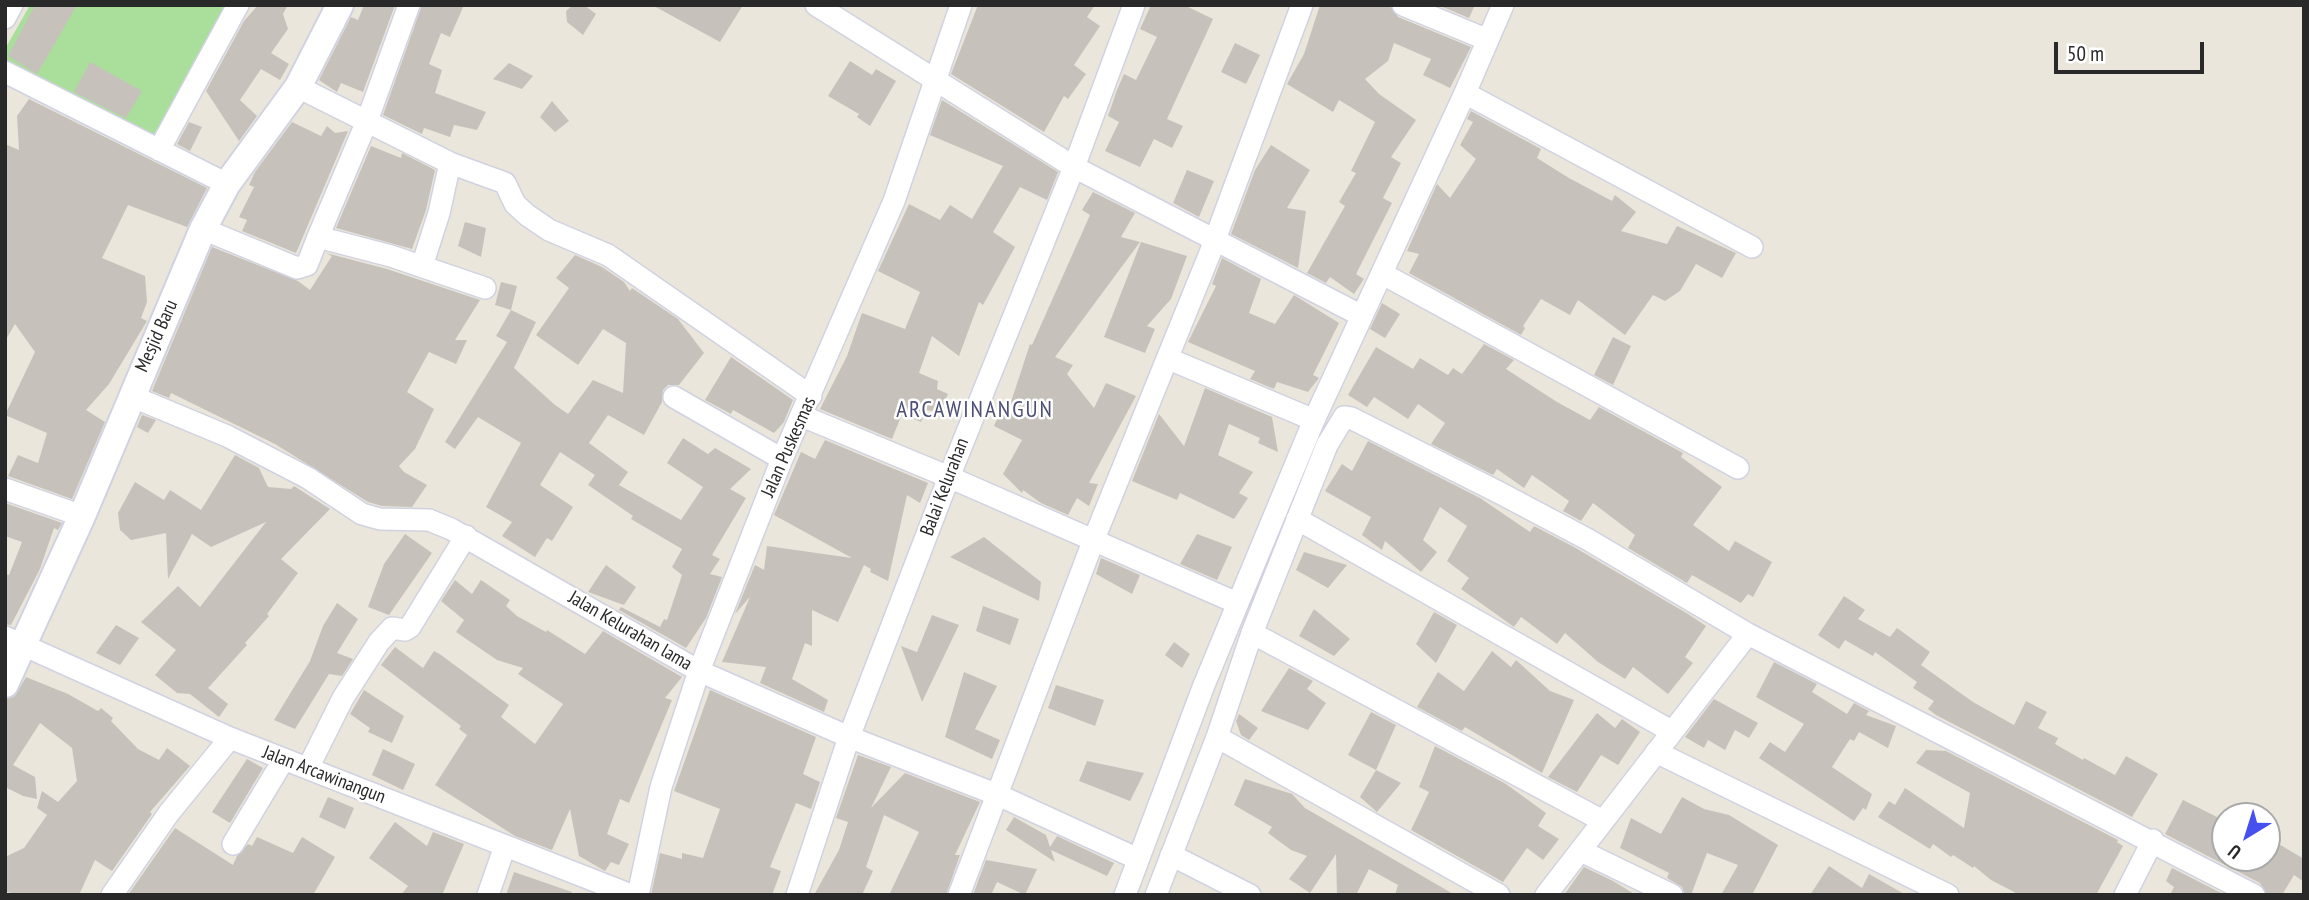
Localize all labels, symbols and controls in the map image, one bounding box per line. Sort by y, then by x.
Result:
scale bar [2057,28,2208,72]
text: 50 m [2067,40,2104,67]
street label: Mesjid Baru [131,296,183,376]
street label: Jalan Puskesmas [757,393,821,501]
district label: ARCAWINANGUN [898,396,1052,424]
street label: Balai Kelurahan [916,435,974,539]
street label: Jalan Kelurahan lama [564,586,696,676]
street label: Jalan Arcawinangun [259,741,389,809]
north arrow [2211,802,2281,872]
text: U [2223,840,2246,864]

